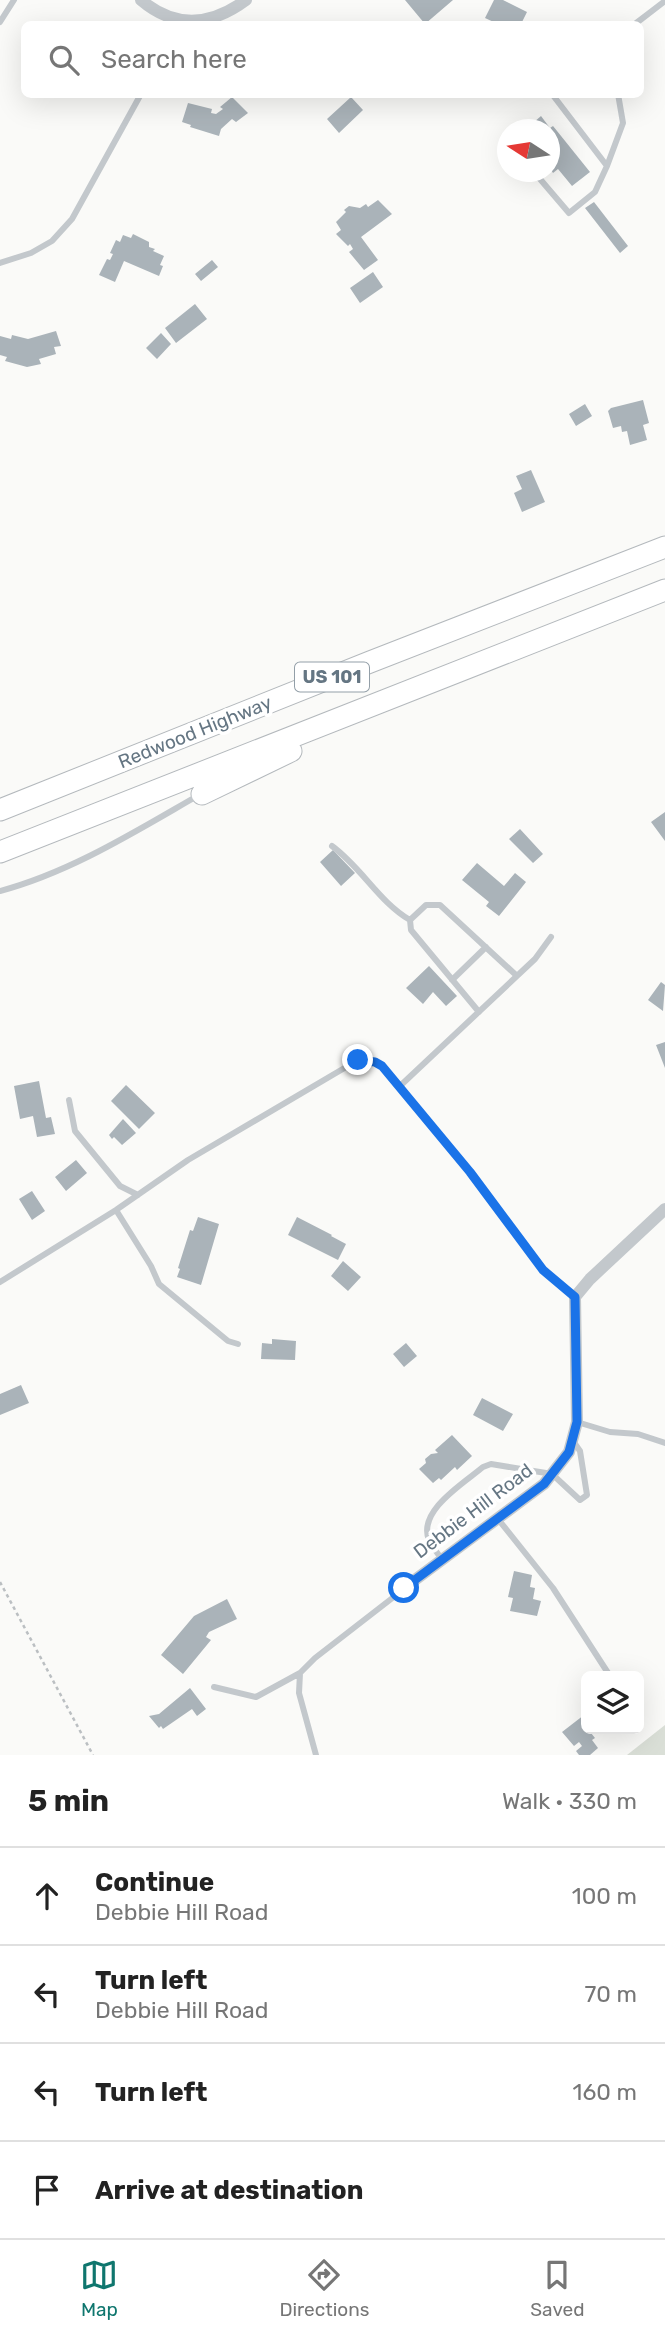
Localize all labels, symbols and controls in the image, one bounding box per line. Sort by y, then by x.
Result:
search box [21,21,644,98]
icon: search [45,41,83,79]
text: Search here [101,44,247,75]
north arrow [497,119,560,182]
road number: US 101 [295,662,369,692]
street label: Redwood Highway [115,691,275,773]
route end [342,1044,373,1075]
street label: Debbie Hill Road [409,1459,537,1563]
route start [388,1572,419,1603]
map controls [581,1671,644,1734]
button: layers [581,1671,644,1734]
text: 5 min [28,1783,109,1819]
text: Walk · 330 m [502,1787,637,1815]
text: Continue [95,1867,214,1898]
icon: ahead [28,1877,66,1915]
text: 100 m [572,1882,637,1910]
text: Debbie Hill Road [95,1898,269,1926]
text: Turn left [95,1965,207,1996]
icon: left [28,1975,66,2013]
text: 70 m [585,1980,637,2008]
text: Debbie Hill Road [95,1996,269,2024]
icon: left [28,2073,66,2111]
text: Turn left [95,2077,207,2108]
text: 160 m [573,2078,637,2106]
icon: arrive [28,2171,66,2209]
text: Arrive at destination [95,2175,363,2206]
tab: Map [80,2256,118,2321]
tab: Directions [279,2256,369,2321]
tab: Saved [530,2256,585,2321]

